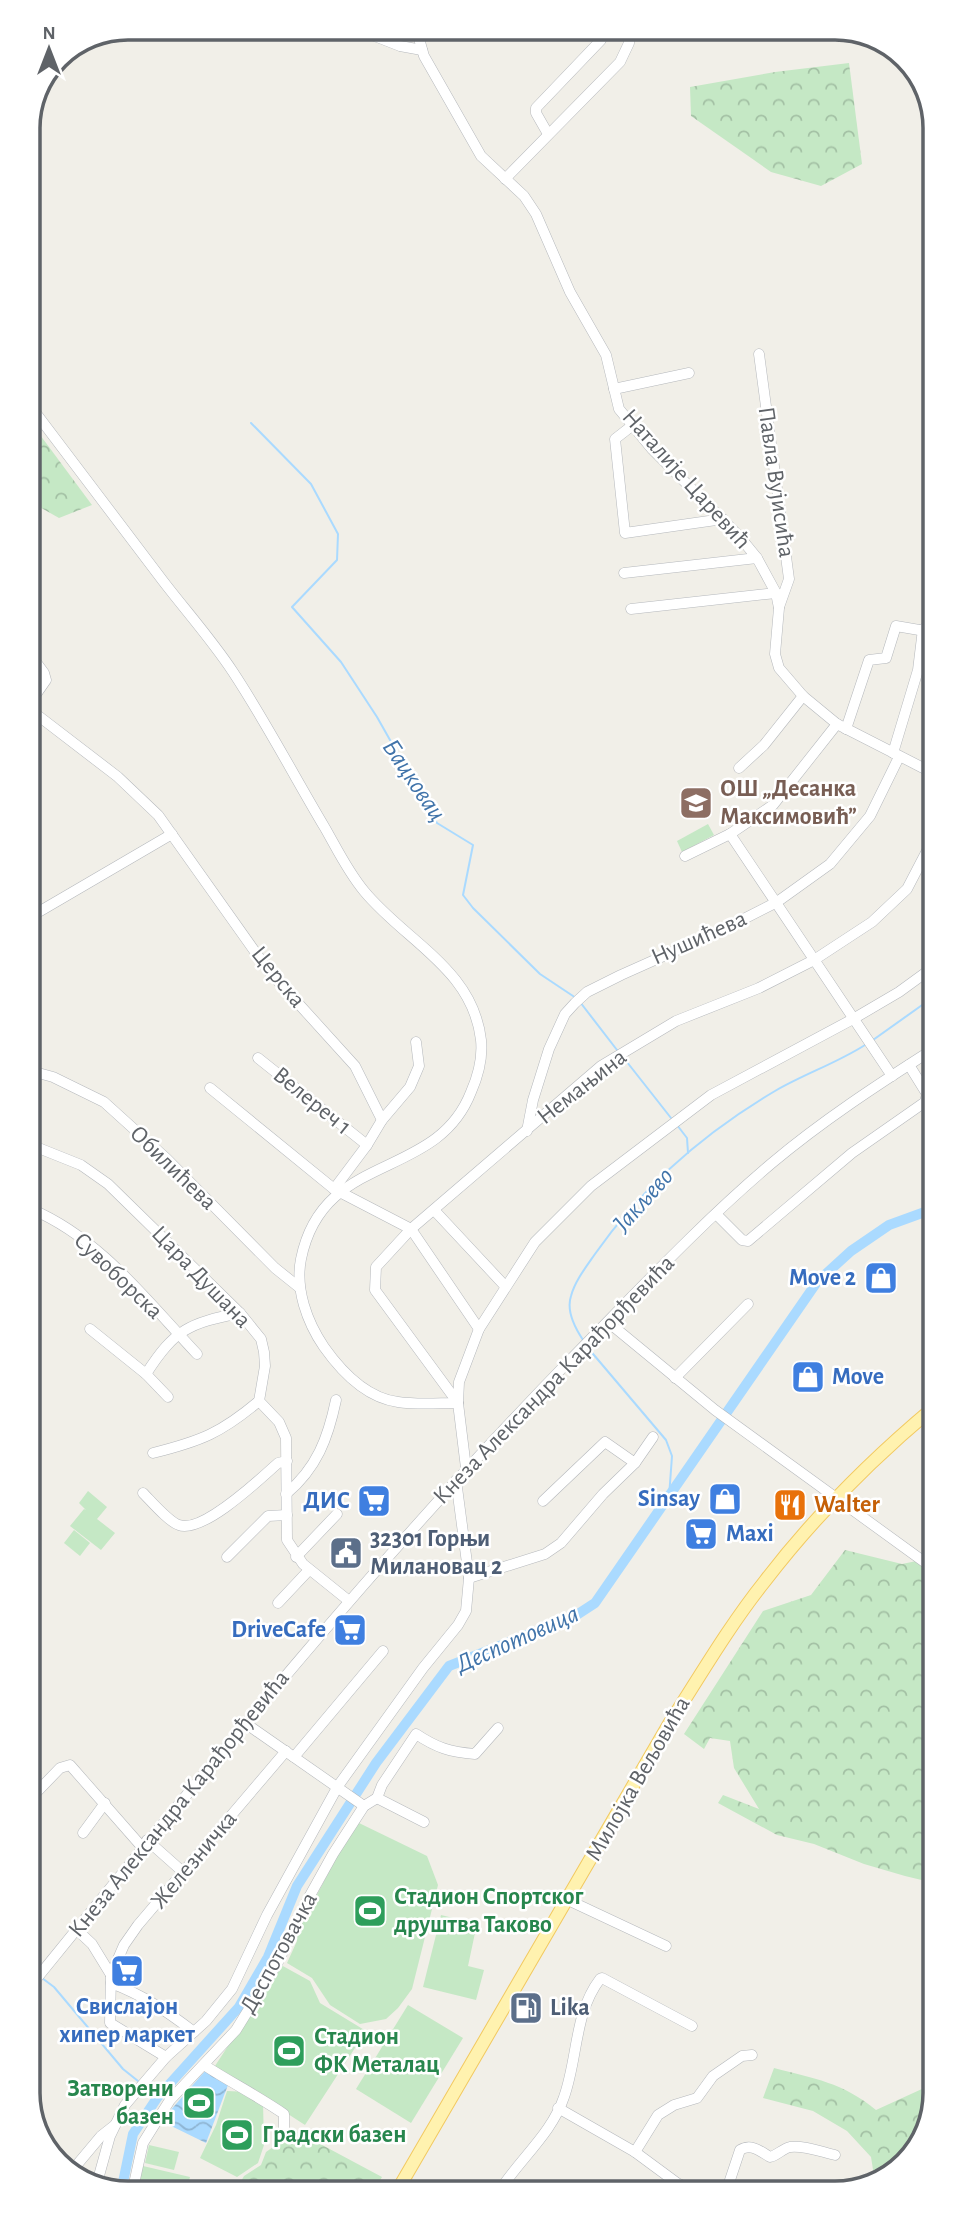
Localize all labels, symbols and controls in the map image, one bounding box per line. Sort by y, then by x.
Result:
north arrow [14,14,84,84]
text: N [42,24,56,43]
street label: Наталије Царевић [617,404,755,554]
street label: Павла Вујисића [754,405,798,559]
water label: Бацковац [377,734,451,826]
place label: ОШ „Десанка Максимовић” [720,777,857,829]
school or university icon: ОШ „Десанка Максимовић” [677,784,715,822]
street label: Нушићева [648,906,750,970]
street label: Церска [246,942,310,1012]
street label: Немањина [533,1045,631,1129]
street label: Велереч 1 [268,1062,356,1140]
street label: Обилићева [125,1121,221,1215]
water label: Јакљево [607,1163,678,1238]
street label: Цара Душана [147,1221,255,1333]
street label: Сувоборска [69,1228,167,1324]
street label: Кнеза Александра Карађорђевића [429,1251,679,1509]
shop icon: Move 2 [862,1259,900,1297]
place label: Move 2 [789,1266,856,1290]
shop icon: Move [789,1358,827,1396]
place label: Move [832,1365,884,1389]
shop icon: Sinsay [706,1480,744,1518]
supermarket icon: ДИС [355,1482,393,1520]
restaurant icon: Walter [771,1486,809,1524]
place label: Sinsay [638,1487,700,1511]
place label: ДИС [303,1489,350,1513]
place label: Walter [814,1493,880,1517]
supermarket icon: Maxi [682,1515,720,1553]
place label: Maxi [726,1522,774,1546]
place label: 32301 Горњи Милановац 2 [370,1527,502,1579]
public building icon: 32301 Горњи Милановац 2 [327,1534,365,1572]
water label: Деспотовица [451,1600,582,1678]
supermarket icon: DriveCafe [331,1611,369,1649]
place label: DriveCafe [231,1618,326,1642]
street label: Кнеза Александра Карађорђевића [64,1666,294,1942]
street label: Милојка Вељовића [581,1693,695,1865]
street label: Железничка [146,1806,242,1913]
place label: Стадион Спортског друштва Таково [394,1885,583,1937]
street label: Деспотовачка [236,1888,322,2018]
sports icon: Стадион Спортског друштва Таково [351,1892,389,1930]
supermarket icon: Свислајон хипер маркет [108,1952,146,1990]
fuel station icon: Lika [507,1989,545,2027]
place label: Свислајон хипер маркет [59,1995,195,2047]
place label: Lika [550,1996,590,2020]
place label: Стадион ФК Металац [314,2025,439,2077]
sports icon: Стадион ФК Металац [270,2032,308,2070]
place label: Затворени базен [67,2077,174,2129]
sports icon: Затворени базен [180,2084,218,2122]
sports icon: Градски базен [218,2116,256,2154]
place label: Градски базен [262,2123,406,2147]

